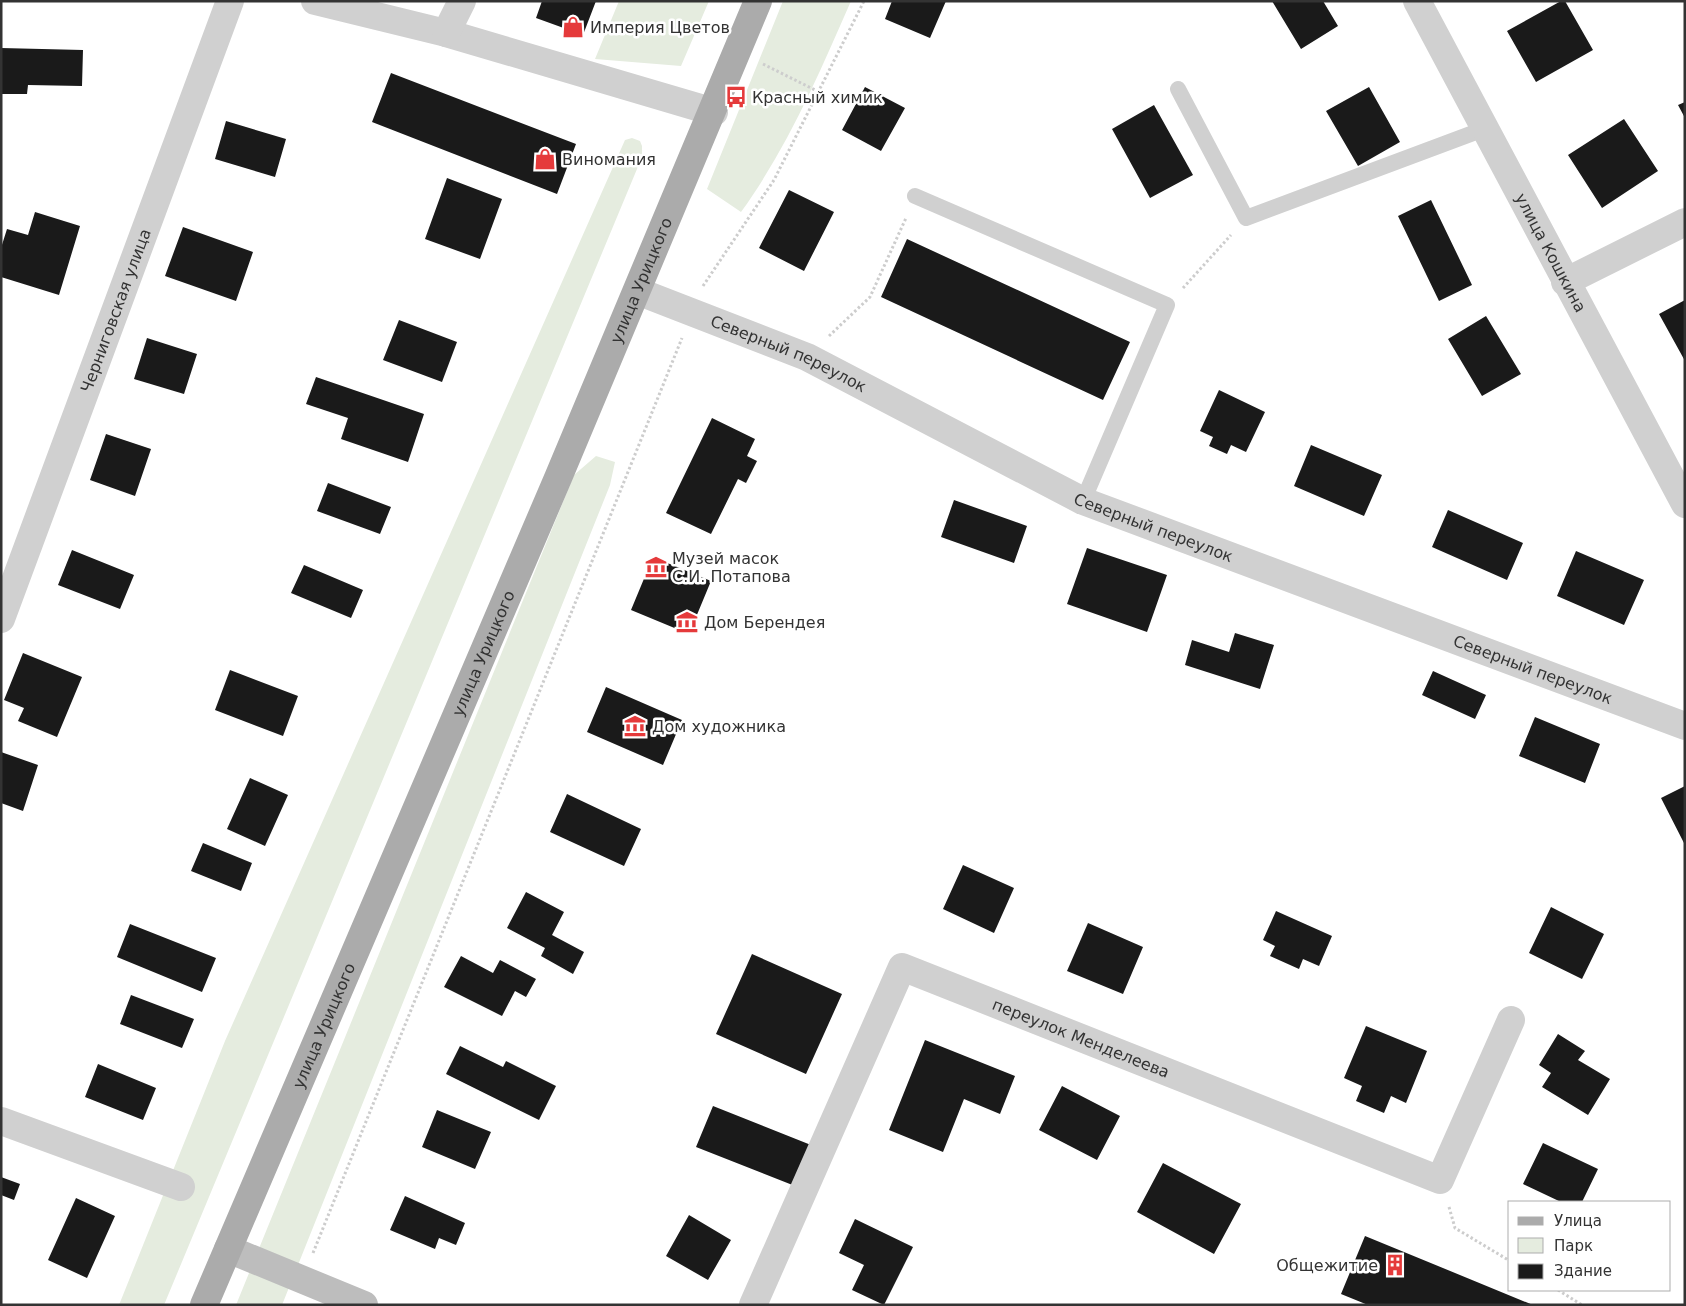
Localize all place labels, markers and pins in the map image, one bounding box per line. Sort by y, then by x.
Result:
shop icon: Империя Цветов [560,14,586,40]
place label: Империя Цветов [590,18,730,37]
bus stop icon: Красный химик [723,84,749,110]
place label: Красный химик [752,88,883,107]
shop icon: Виномания [532,146,558,172]
place label: Виномания [562,150,656,169]
place label: Музей масок С.И. Потапова [672,549,791,586]
museum icon: Музей масок С.И. Потапова [643,554,669,580]
museum icon: Дом Берендея [674,609,700,635]
place label: Дом Берендея [704,613,825,632]
museum icon: Дом художника [622,713,648,739]
place label: Дом художника [652,717,786,736]
building icon: Общежитие [1382,1252,1408,1278]
place label: Общежитие [1276,1256,1378,1275]

